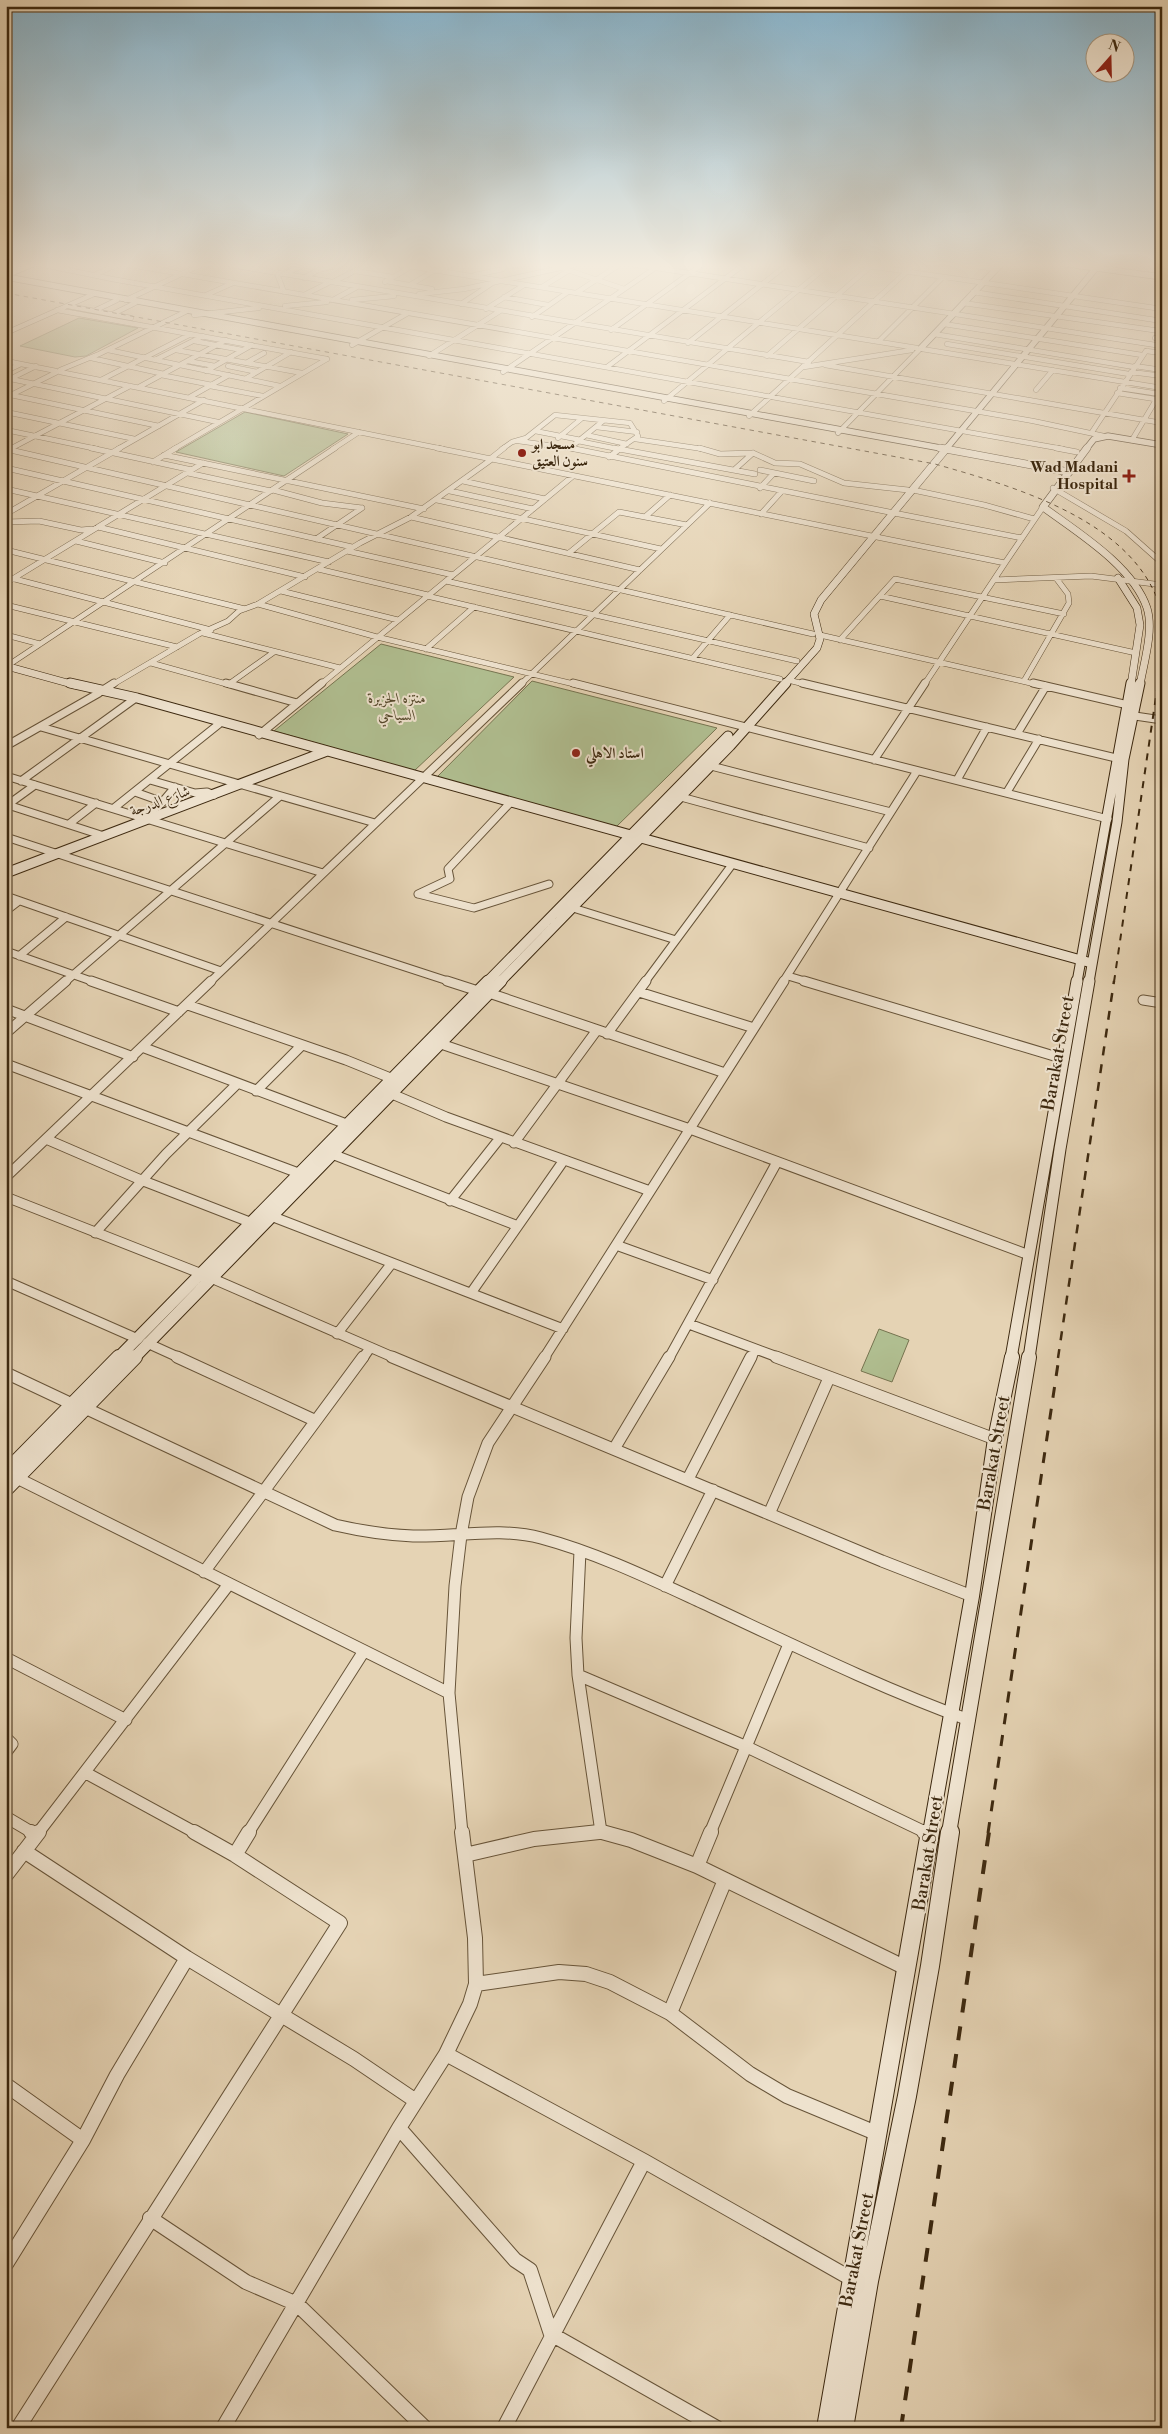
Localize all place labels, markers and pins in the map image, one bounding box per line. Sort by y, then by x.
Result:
place label: مسجد ابو سنون العتيق [530,435,588,471]
marker: مسجد ابو سنون العتيق [516,447,528,459]
place label: Wad Madani Hospital [1029,458,1118,494]
marker: Wad Madani Hospital [1122,469,1136,483]
place label: استاد الاهلي [585,744,644,768]
marker: استاد الاهلي [570,747,582,759]

